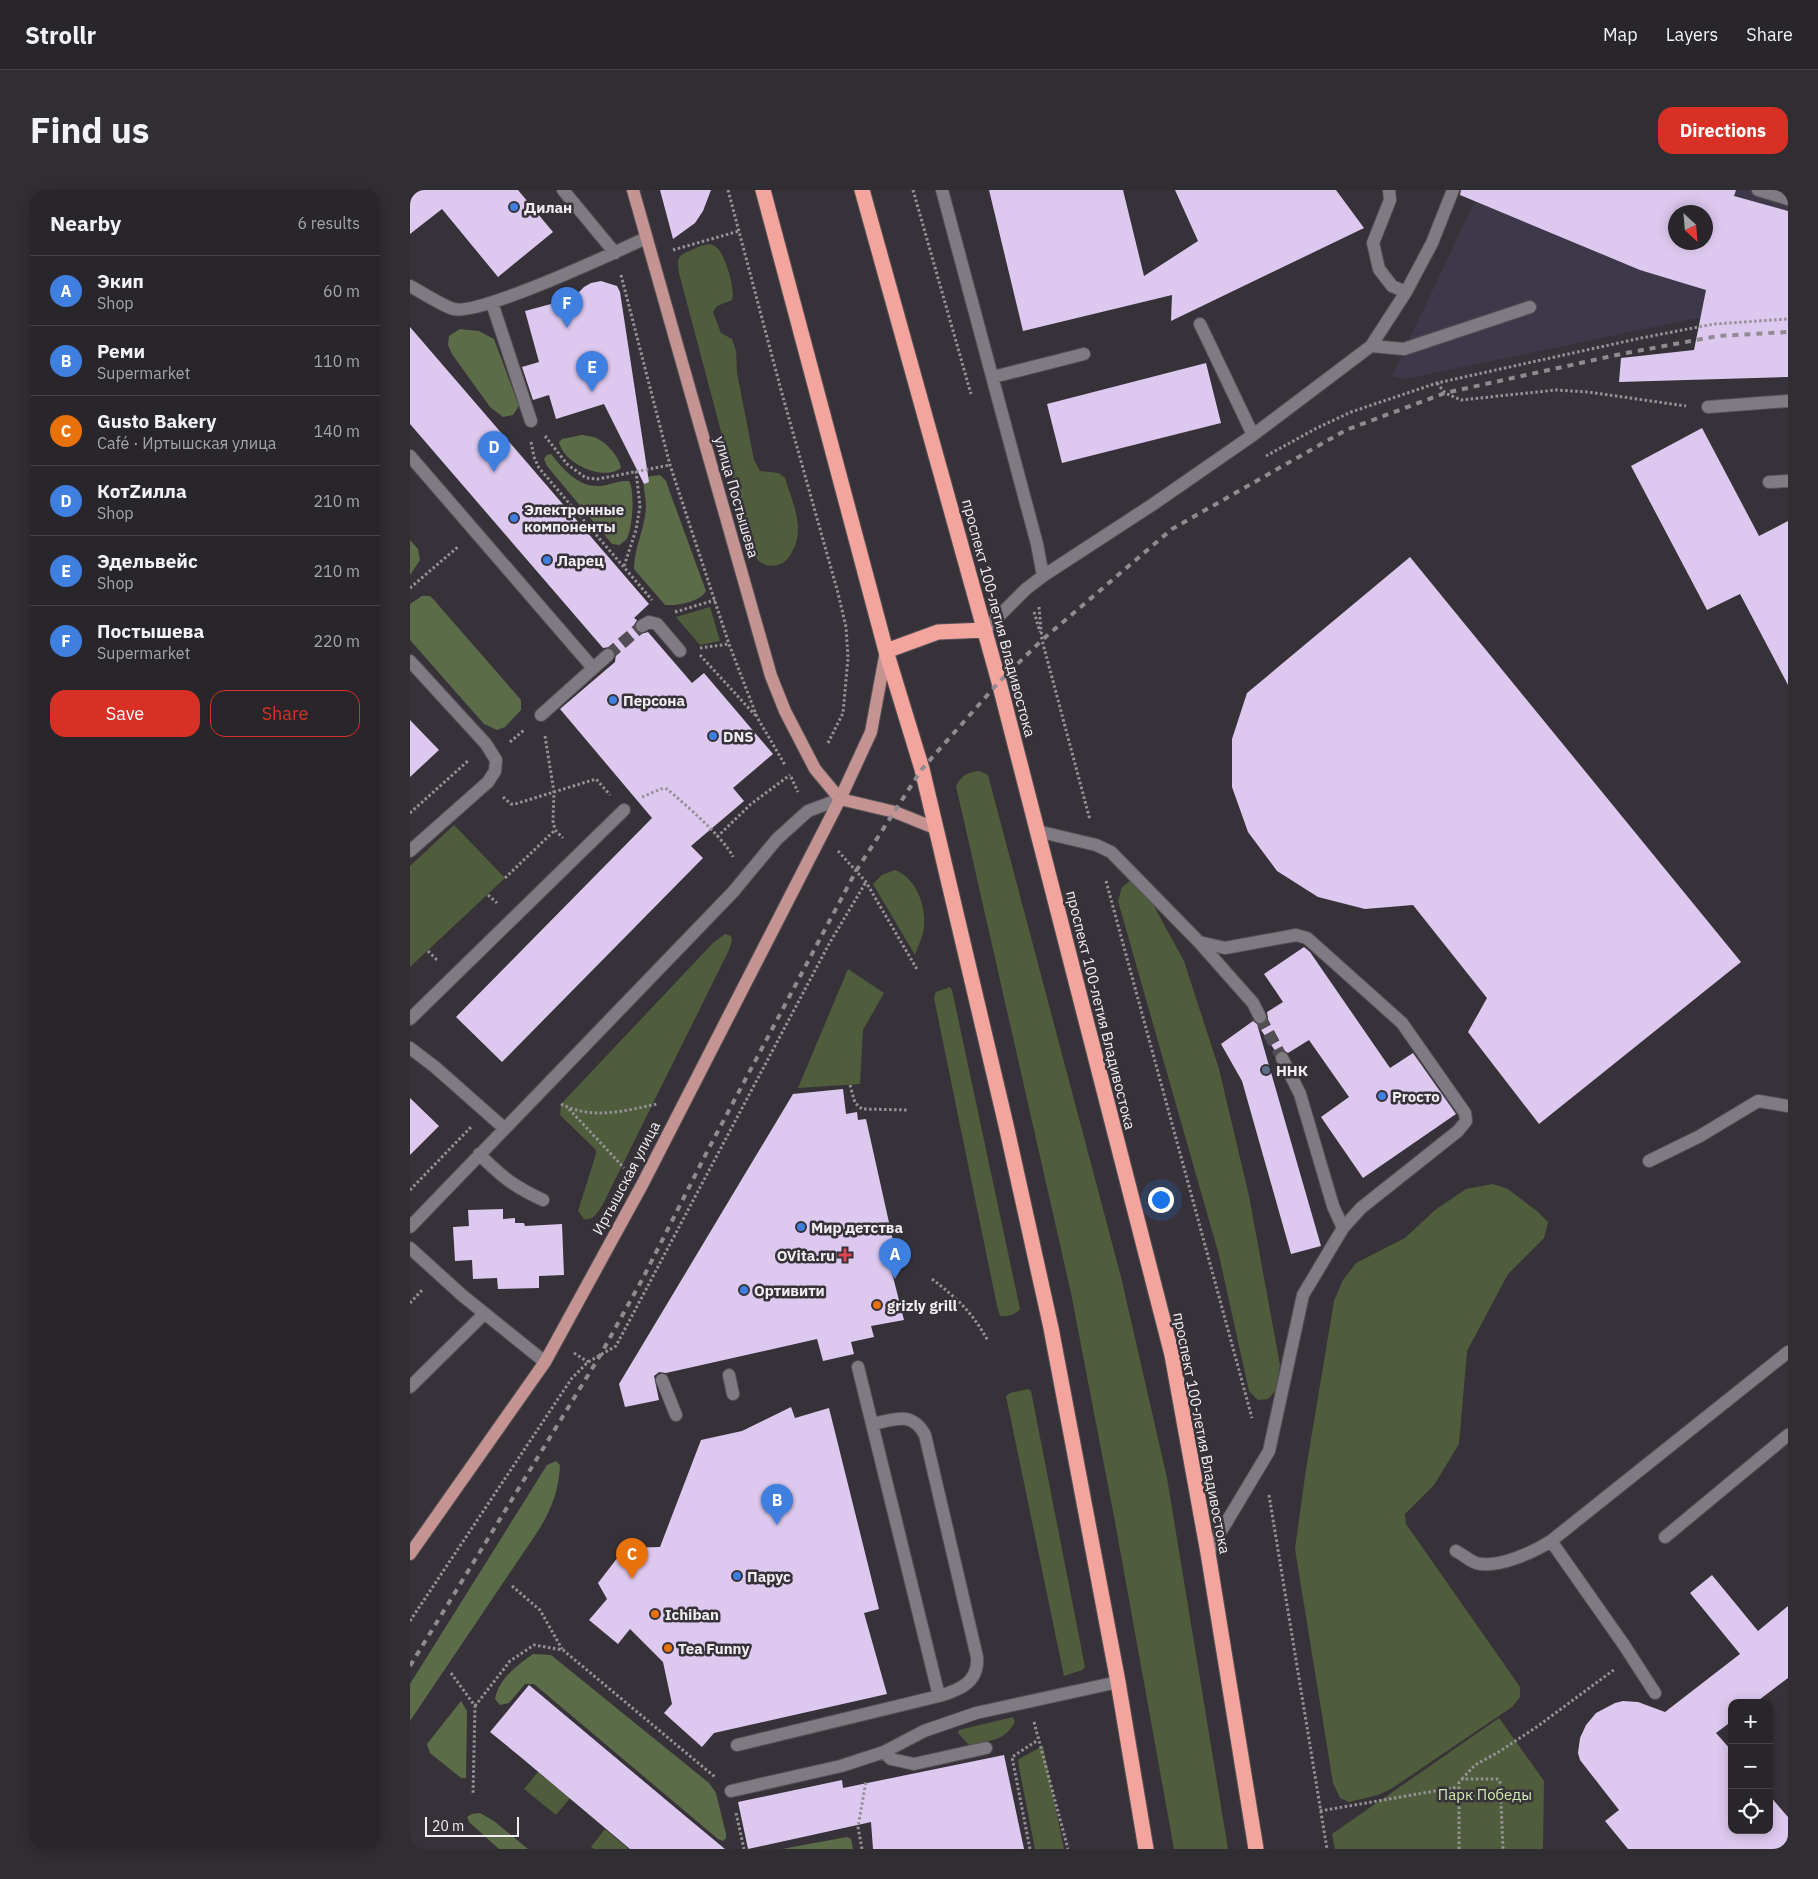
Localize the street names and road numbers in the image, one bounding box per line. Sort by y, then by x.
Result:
street label: улица Постышева [711,434,763,560]
street label: проспект 100-летия Владивостока [958,497,1040,739]
street label: проспект 100-летия Владивостока [1062,889,1140,1131]
street label: Иртышская улица [588,1118,664,1238]
street label: проспект 100-летия Владивостока [1169,1311,1235,1555]

